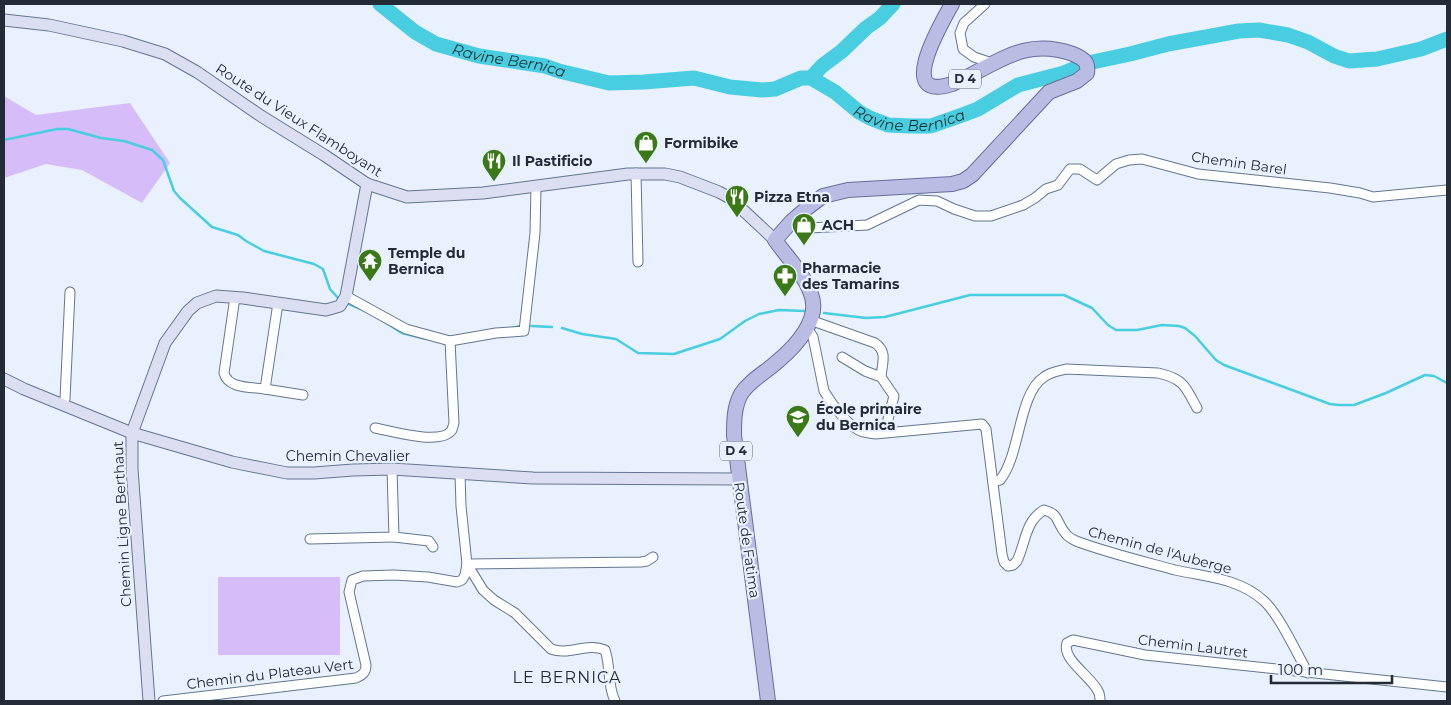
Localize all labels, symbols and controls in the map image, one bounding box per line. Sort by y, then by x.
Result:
water label: Ravine Bernica [450,39,568,81]
street label: Route du Vieux Flamboyant [212,59,386,181]
road number: D 4 [949,70,981,88]
water label: Ravine Bernica [850,101,967,135]
shop icon: Formibike [633,130,659,164]
place label: Formibike [664,134,739,152]
street label: Chemin Barel [1190,147,1288,179]
restaurant icon: Il Pastificio [481,148,507,182]
place label: Il Pastificio [512,152,592,170]
restaurant icon: Pizza Etna [724,184,750,218]
place label: Pizza Etna [754,188,830,206]
shop icon: ACH [791,212,817,246]
place label: ACH [821,216,854,234]
place label: Temple du Bernica [388,244,465,278]
temple icon: Temple du Bernica [357,248,383,282]
place label: Pharmacie des Tamarins [802,259,900,293]
pharmacy icon: Pharmacie des Tamarins [772,263,798,297]
place label: École primaire du Bernica [816,400,922,434]
school or university icon: École primaire du Bernica [785,404,811,438]
street label: Chemin Ligne Berthaut [109,440,135,607]
road number: D 4 [720,442,752,461]
street label: Chemin Chevalier [286,447,411,465]
street label: Route de Fatima [730,481,764,599]
street label: Chemin de l'Auberge [1086,522,1234,578]
street label: Chemin Lautret [1137,630,1249,662]
scale bar [1271,652,1392,684]
street label: Chemin du Plateau Vert [185,655,355,693]
text: 100 m [1278,660,1323,679]
district label: LE BERNICA [512,668,622,687]

